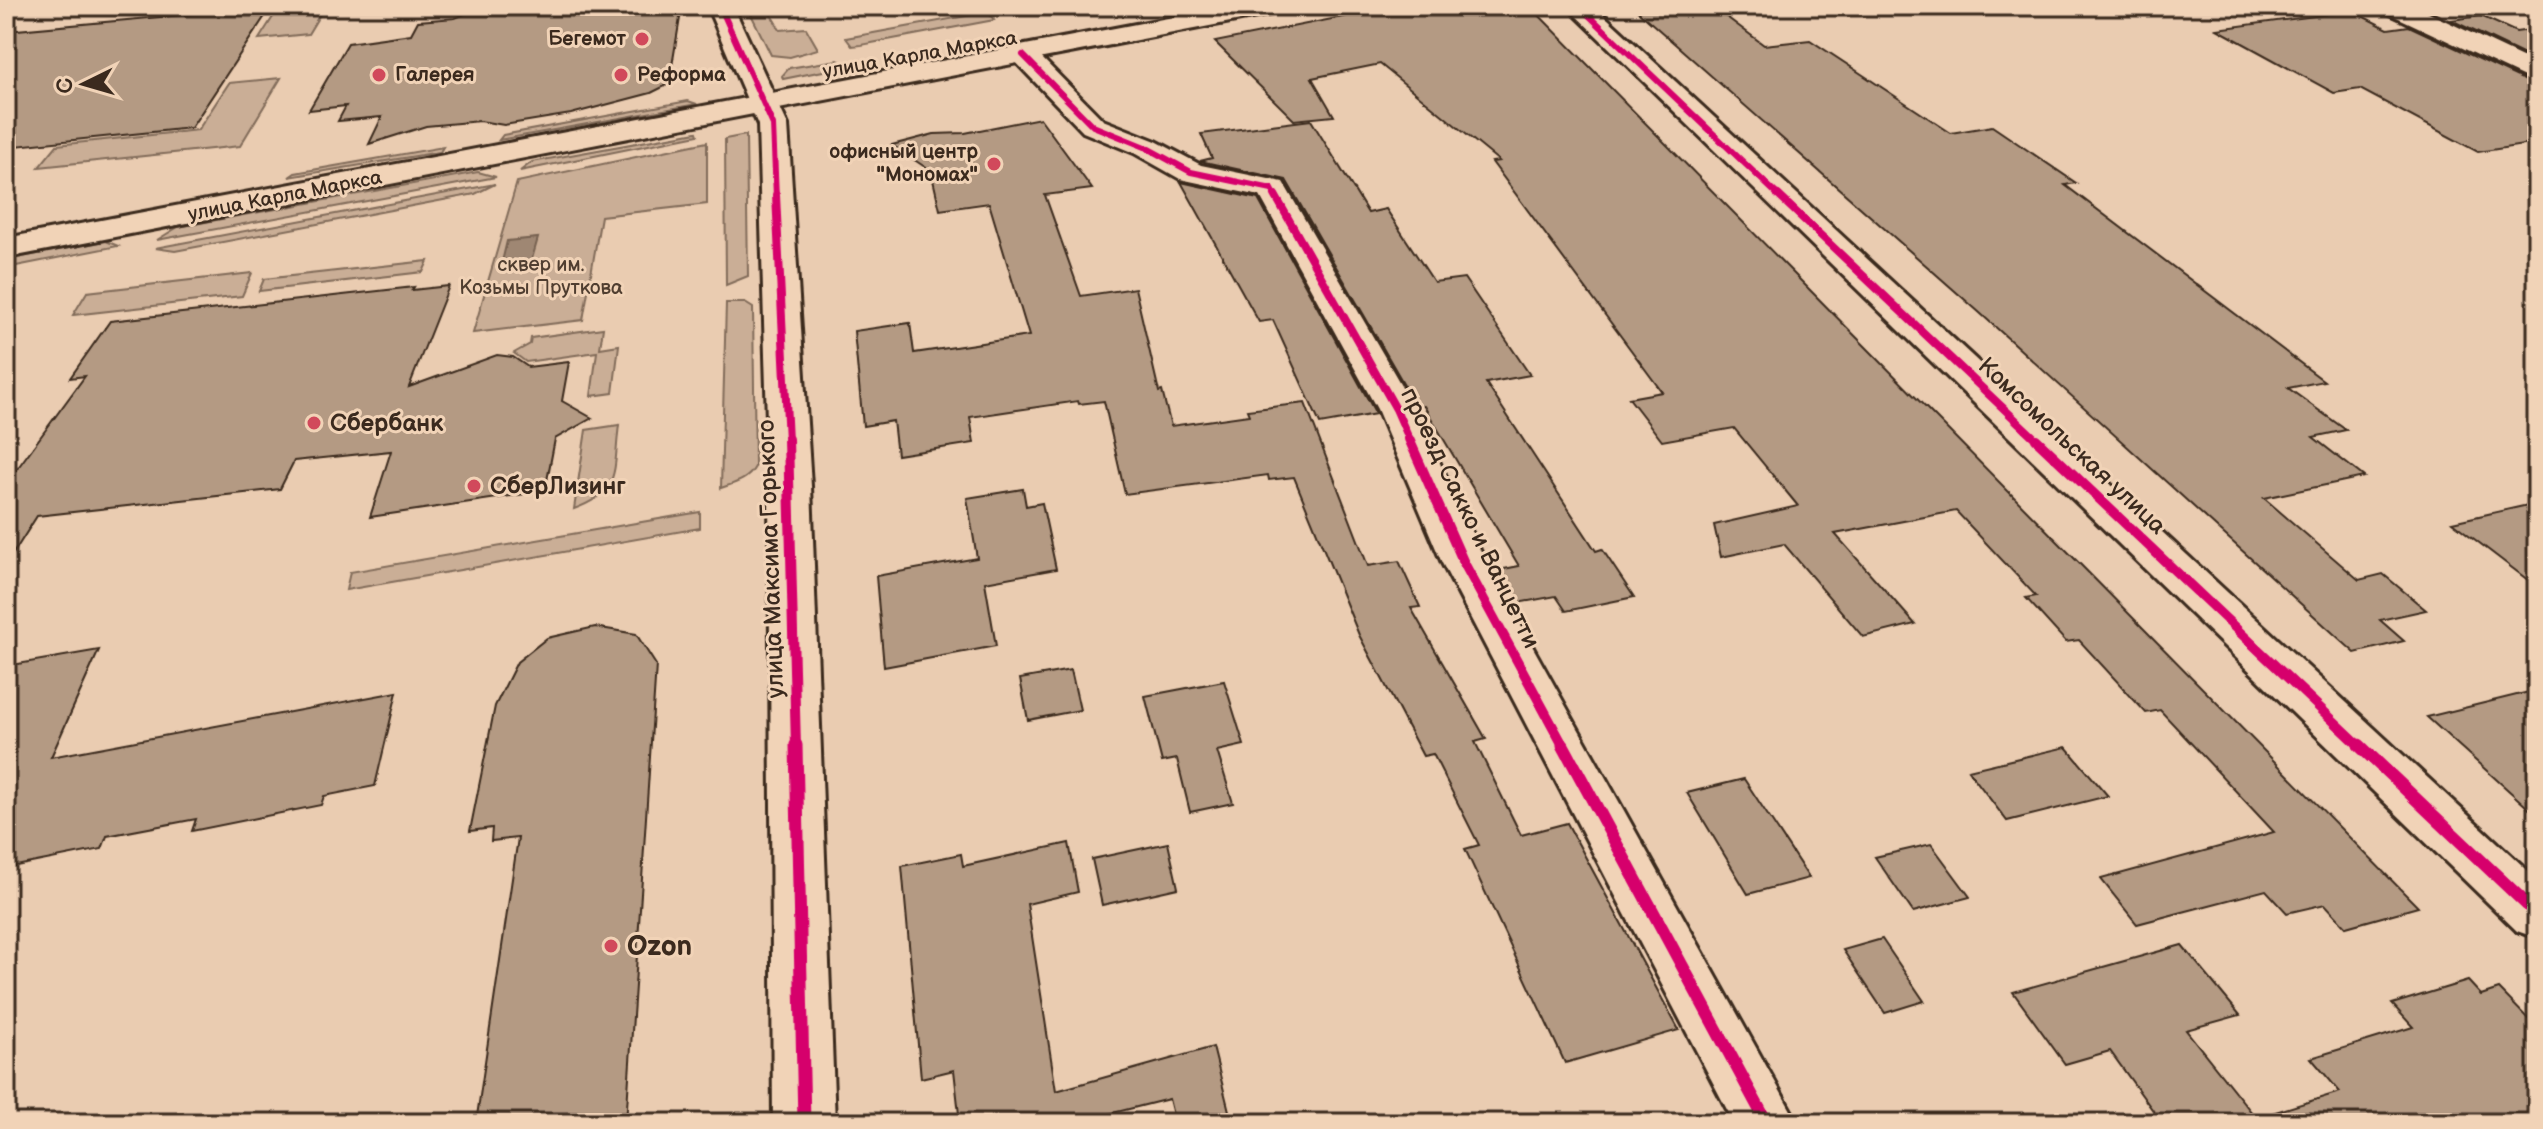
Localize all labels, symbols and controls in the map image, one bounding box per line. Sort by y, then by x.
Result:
street label: улица Карла Маркса [821,26,1019,84]
place label: Бегемот [548,27,626,51]
marker: Бегемот [633,30,651,48]
north arrow [44,44,124,124]
place label: Галерея [395,63,475,87]
place label: Реформа [637,63,726,87]
marker: Галерея [370,66,388,84]
marker: Реформа [612,66,630,84]
text: С [51,77,80,94]
place label: офисный центр "Мономах" [829,140,978,187]
marker: офисный центр "Мономах" [985,155,1003,173]
street label: улица Карла Маркса [186,165,384,227]
park label: сквер им. Козьмы Пруткова [459,253,623,300]
street label: Комсомольская улица [1972,351,2172,541]
street label: проезд Сакко и Ванцетти [1394,383,1546,653]
place label: Сбербанк [330,409,444,438]
marker: Сбербанк [305,414,323,432]
street label: улица Максима Горького [752,419,790,699]
place label: СберЛизинг [490,472,626,501]
marker: СберЛизинг [465,477,483,495]
place label: Ozon [627,930,692,963]
marker: Ozon [602,937,620,955]

